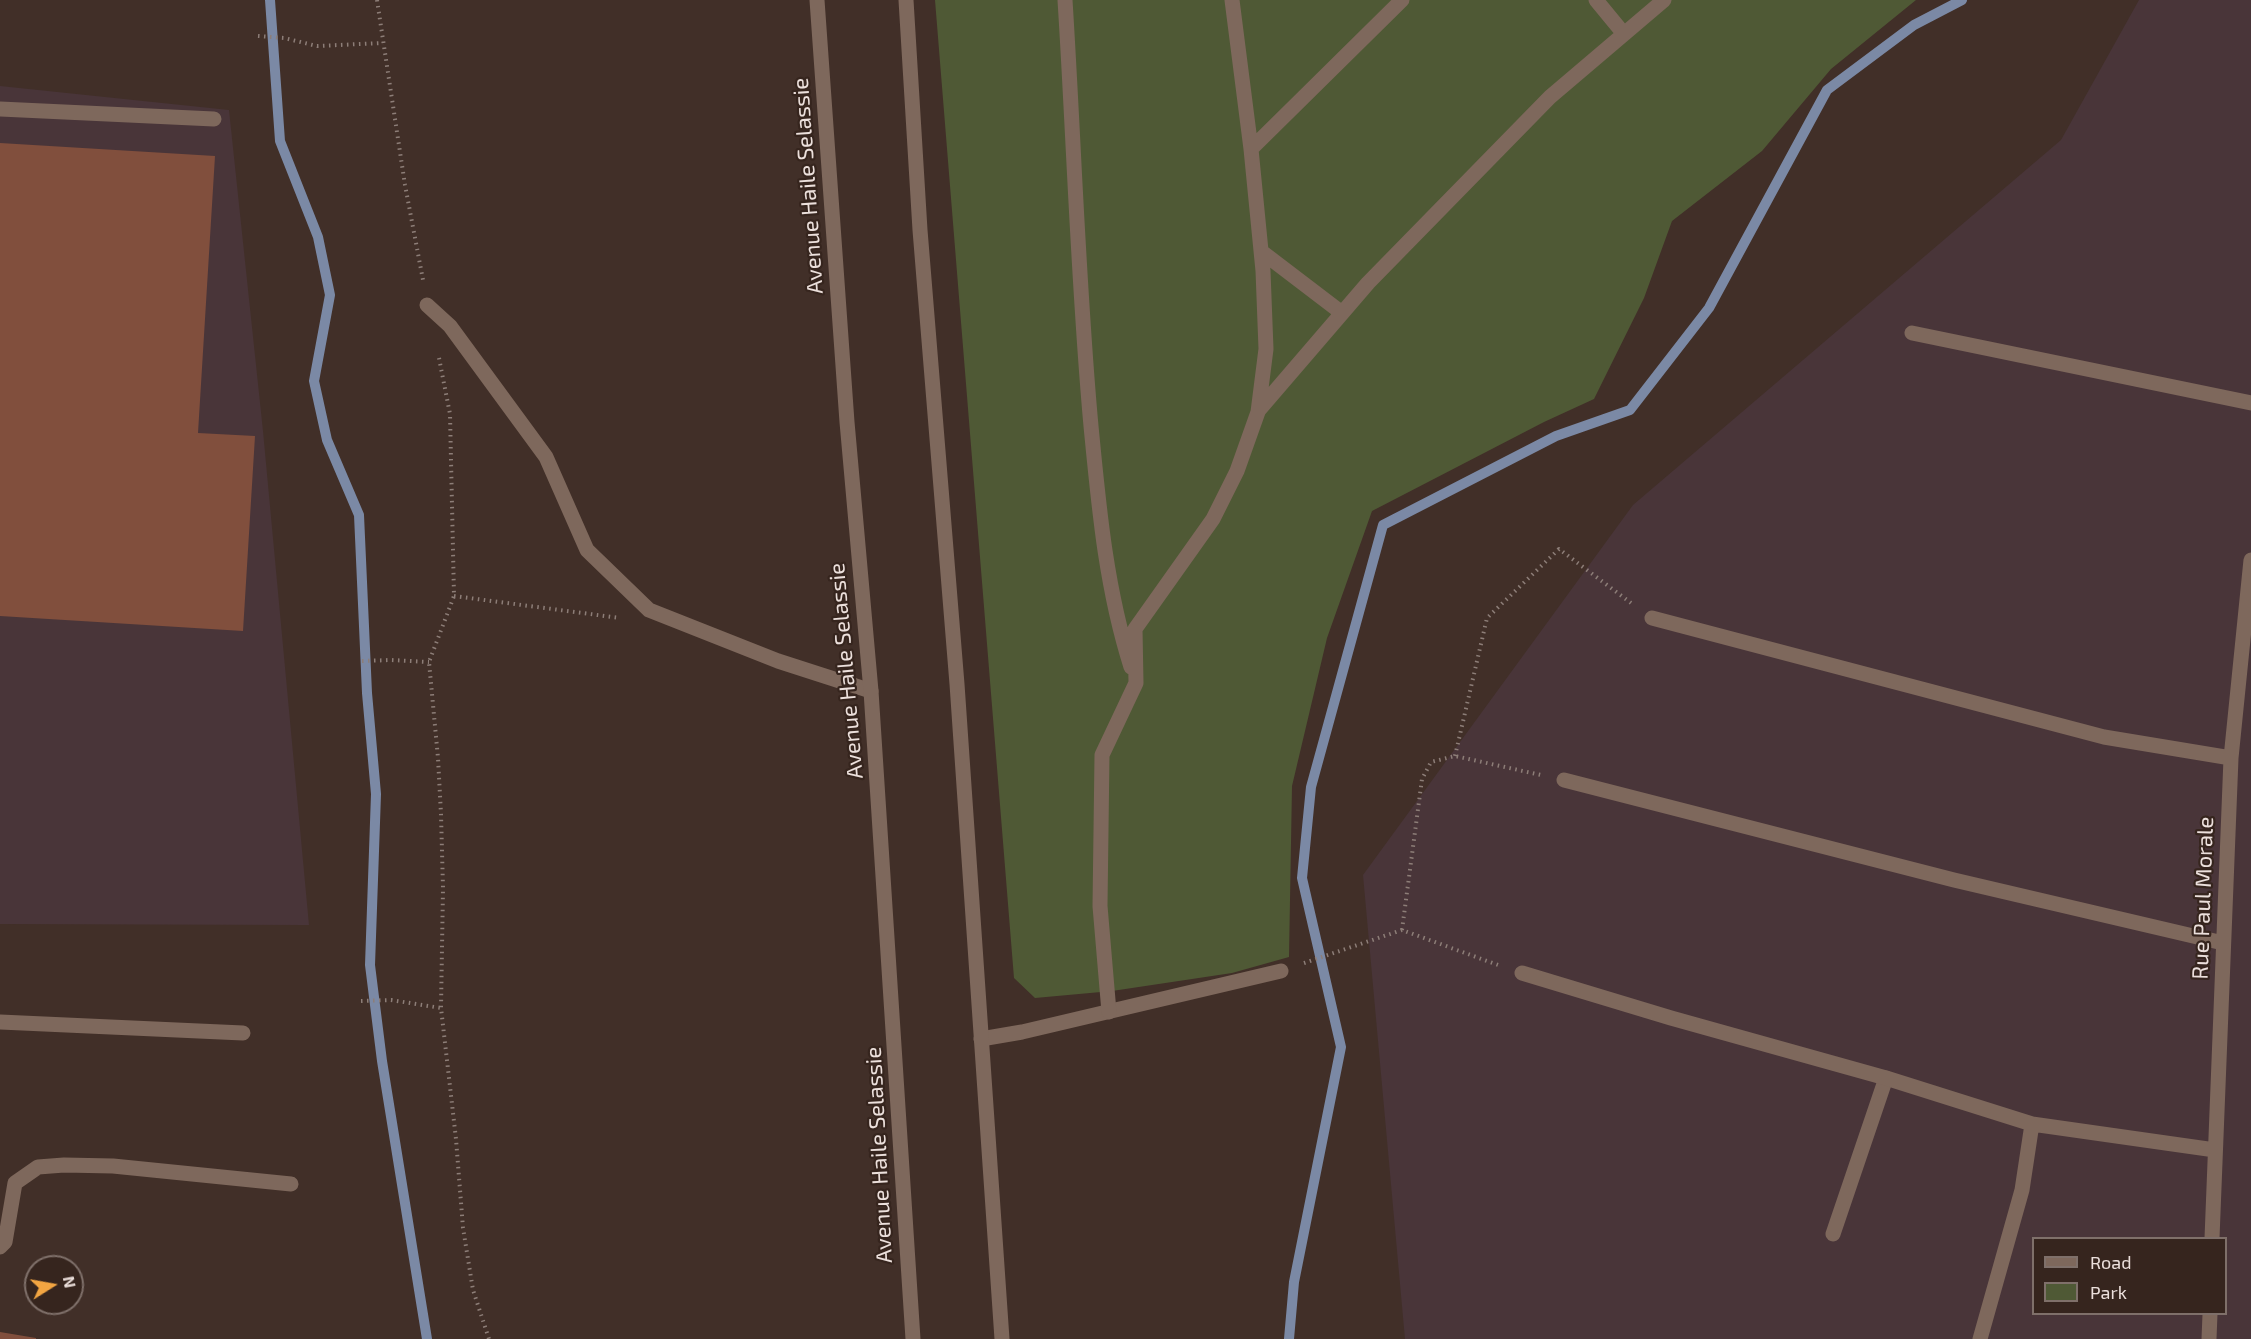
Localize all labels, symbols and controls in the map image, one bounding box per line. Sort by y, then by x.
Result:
street label: Avenue Haile Selassie [787,77,829,295]
street label: Avenue Haile Selassie [823,562,869,780]
street label: Rue Paul Morale [2187,816,2219,980]
street label: Avenue Haile Selassie [860,1046,898,1264]
legend [2032,1237,2227,1315]
text: Road [2090,1251,2131,1273]
north arrow [24,1255,84,1315]
text: N [60,1274,81,1289]
text: Park [2090,1281,2127,1303]

